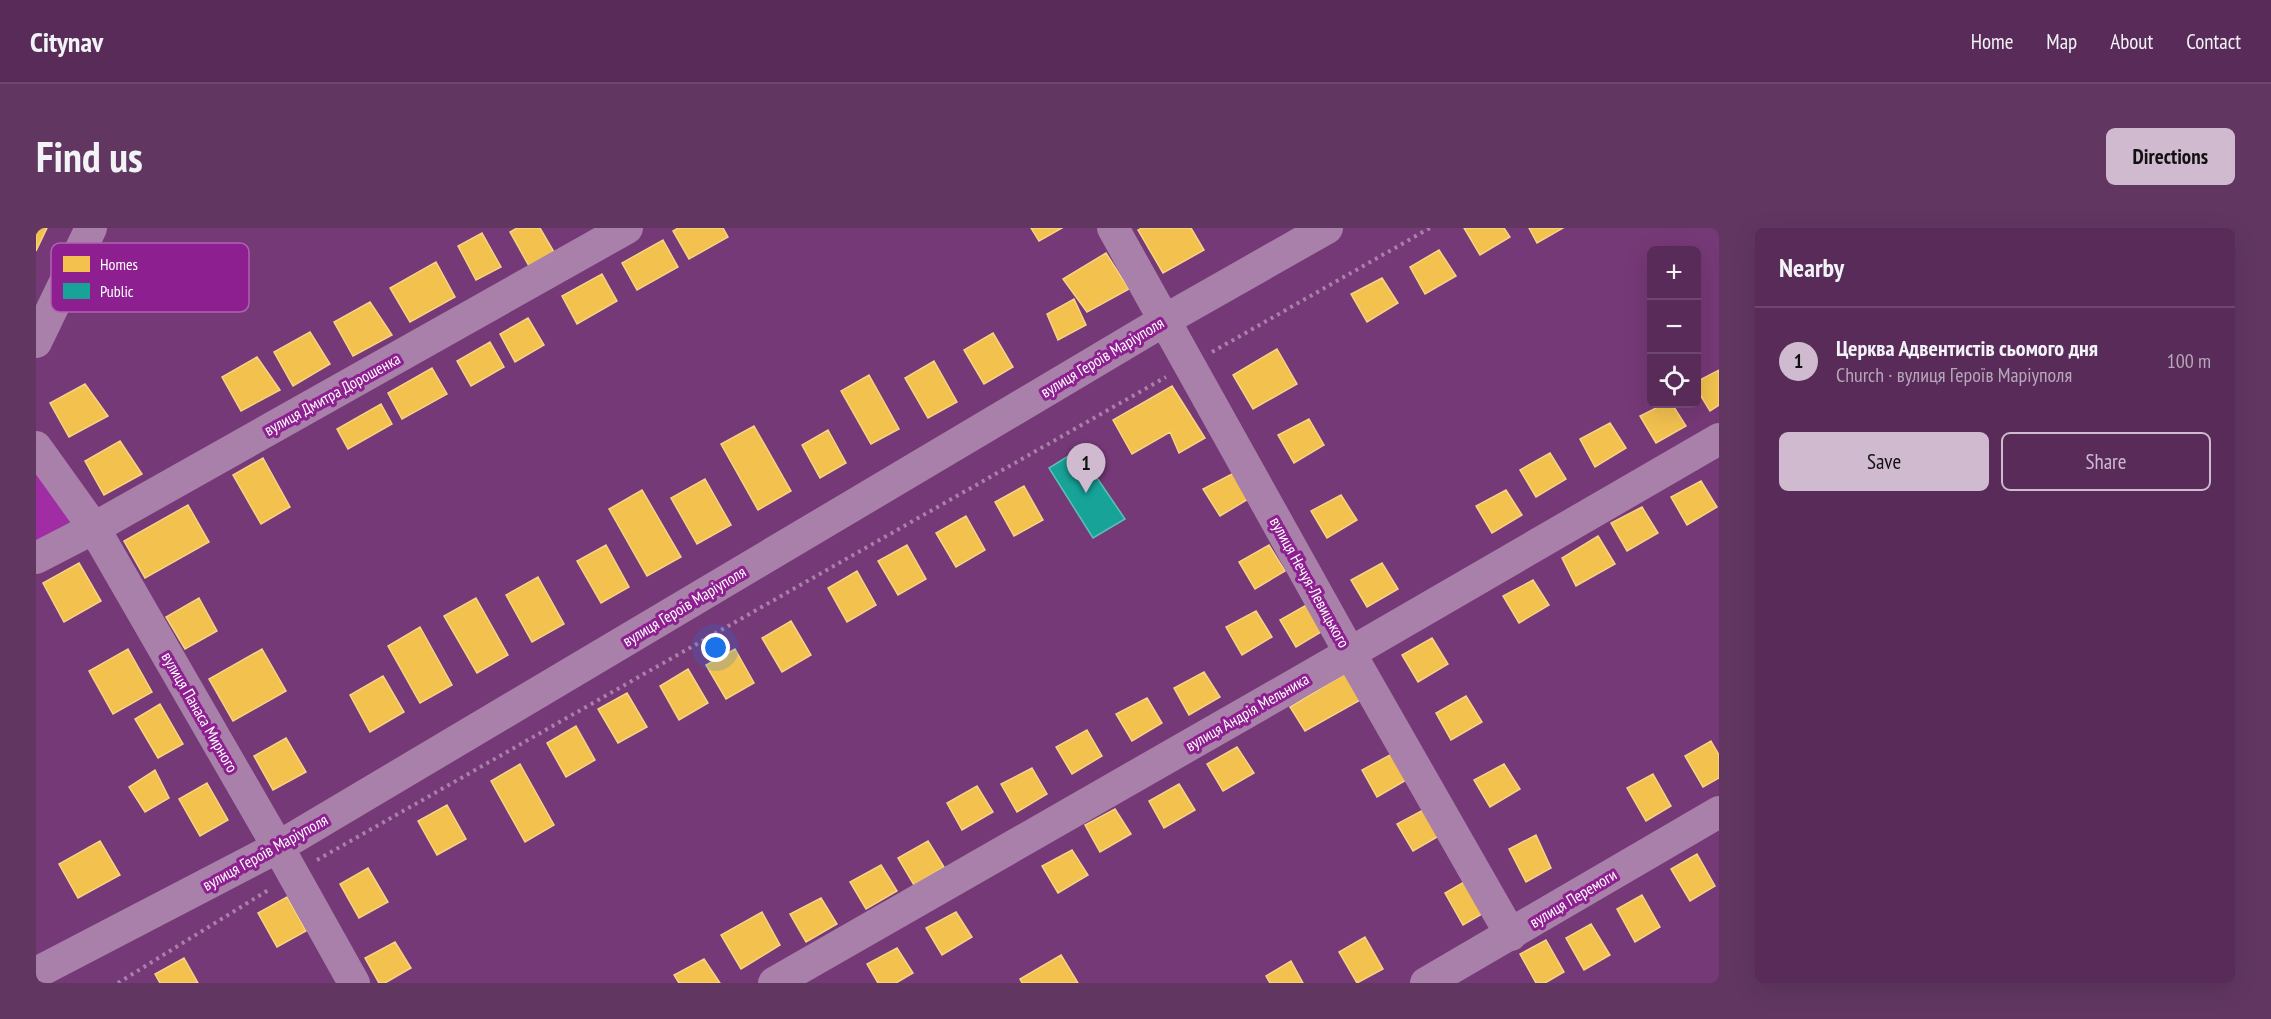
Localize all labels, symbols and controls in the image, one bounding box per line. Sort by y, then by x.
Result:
text: Citynav [30,23,103,60]
text: Home [1971,28,2013,55]
text: Map [2046,28,2077,55]
text: About [2110,28,2153,55]
text: Contact [2186,28,2241,55]
button: Directions [2106,128,2235,185]
text: Find us [36,129,143,184]
legend [51,243,249,312]
map controls [1647,246,1701,408]
button: + [1647,246,1701,300]
text: Nearby [1779,251,1844,284]
text: Homes [100,254,138,274]
text: Public [100,281,134,301]
button: − [1647,300,1701,354]
street label: вулиця Героїв Маріуполя [1037,312,1167,402]
text: Церква Адвентистів сьомого дня [1836,334,2098,362]
street label: вулиця Дмитра Дорошенка [260,348,404,440]
text: 1 [1794,348,1803,374]
text: 100 m [2167,348,2211,374]
button: locate [1647,354,1701,408]
text: Church · вулиця Героїв Маріуполя [1836,362,2072,388]
button: Save [1779,432,1989,491]
button: Share [2001,432,2211,491]
pin: 1 [1066,444,1106,493]
street label: вулиця Нечуя-Левицького [1266,513,1354,651]
street label: вулиця Героїв Маріуполя [619,561,749,651]
your location [701,633,730,662]
street label: вулиця Панаса Мирного [157,648,243,776]
street label: вулиця Андрія Мельника [1182,669,1312,755]
street label: вулиця Героїв Маріуполя [199,809,331,895]
street label: вулиця Перемоги [1526,864,1620,932]

